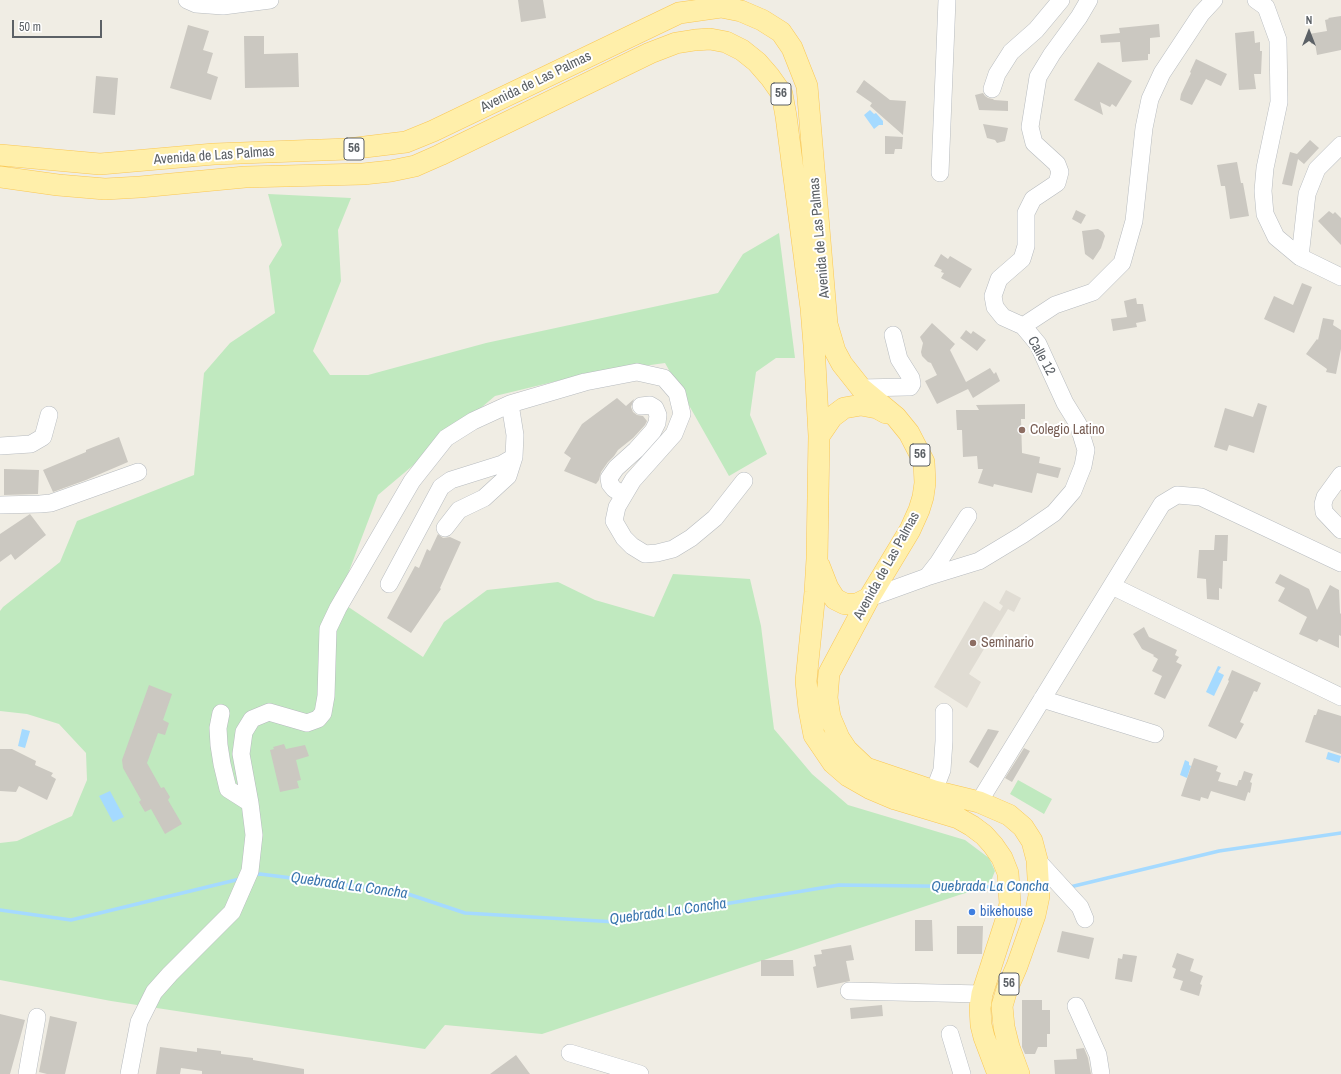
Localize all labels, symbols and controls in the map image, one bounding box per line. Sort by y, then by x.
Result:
scale bar [14,12,104,38]
north arrow [1289,12,1329,52]
text: N [1306,13,1312,27]
text: 50 m [19,19,41,35]
street label: Avenida de Las Palmas [478,48,594,116]
road number: 56 [771,83,791,105]
road number: 56 [344,138,364,160]
street label: Avenida de Las Palmas [153,143,275,169]
street label: Avenida de Las Palmas [806,177,834,299]
street label: Calle 12 [1023,334,1059,378]
place label: Colegio Latino [1030,422,1105,438]
marker: Colegio Latino [1017,425,1027,435]
road number: 56 [910,444,930,466]
street label: Avenida de Las Palmas [850,509,924,623]
place label: Seminario [981,635,1034,651]
marker: Seminario [968,638,978,648]
water label: Quebrada La Concha [290,869,408,903]
water label: Quebrada La Concha [931,878,1049,896]
water label: Quebrada La Concha [609,895,727,929]
place label: bikehouse [980,904,1033,920]
marker: bikehouse [967,907,977,917]
road number: 56 [999,973,1019,995]

